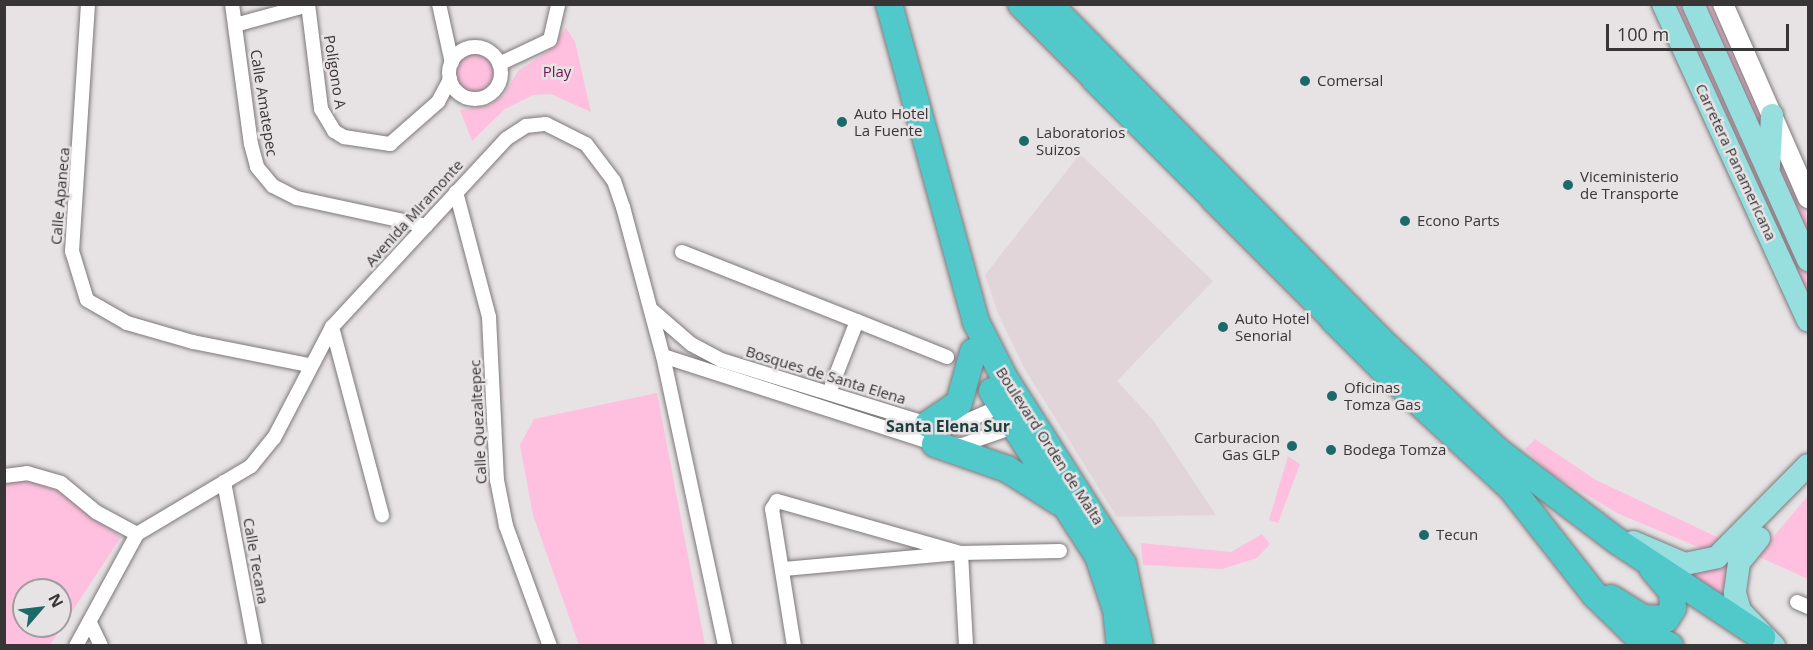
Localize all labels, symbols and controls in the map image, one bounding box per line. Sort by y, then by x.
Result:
scale bar [1609,12,1792,50]
text: 100 m [1617,22,1669,46]
street label: Polígono A [320,34,350,110]
street label: Calle Amatepec [247,48,281,158]
park label: Play [543,63,571,81]
place label: Comersal [1317,72,1383,90]
marker: Comersal [1298,74,1312,88]
street label: Carretera Panamericana [1692,81,1780,243]
place label: Auto Hotel La Fuente [854,104,929,139]
marker: Auto Hotel La Fuente [835,115,849,129]
place label: Laboratorios Suizos [1036,123,1125,158]
marker: Laboratorios Suizos [1017,134,1031,148]
street label: Calle Apaneca [47,146,73,246]
street label: Avenida Miramonte [361,156,467,270]
place label: Viceministerio de Transporte [1580,167,1679,202]
marker: Viceministerio de Transporte [1561,178,1575,192]
place label: Econo Parts [1417,212,1500,230]
marker: Econo Parts [1398,214,1412,228]
place label: Auto Hotel Senorial [1235,309,1310,344]
marker: Auto Hotel Senorial [1216,320,1230,334]
street label: Bosques de Santa Elena [744,342,908,408]
street label: Calle Quezaltepec [466,359,490,485]
street label: Boulevard Orden de Malta [992,364,1108,528]
place label: Oficinas Tomza Gas [1344,378,1421,413]
marker: Oficinas Tomza Gas [1325,389,1339,403]
district label: Santa Elena Sur [886,416,1010,436]
place label: Carburacion Gas GLP [1194,428,1280,463]
marker: Carburacion Gas GLP [1285,439,1299,453]
place label: Bodega Tomza [1343,441,1446,459]
marker: Bodega Tomza [1324,443,1338,457]
street label: Calle Tecana [240,516,272,606]
place label: Tecun [1436,526,1478,544]
marker: Tecun [1417,528,1431,542]
north arrow [12,578,72,638]
text: N [43,590,69,611]

